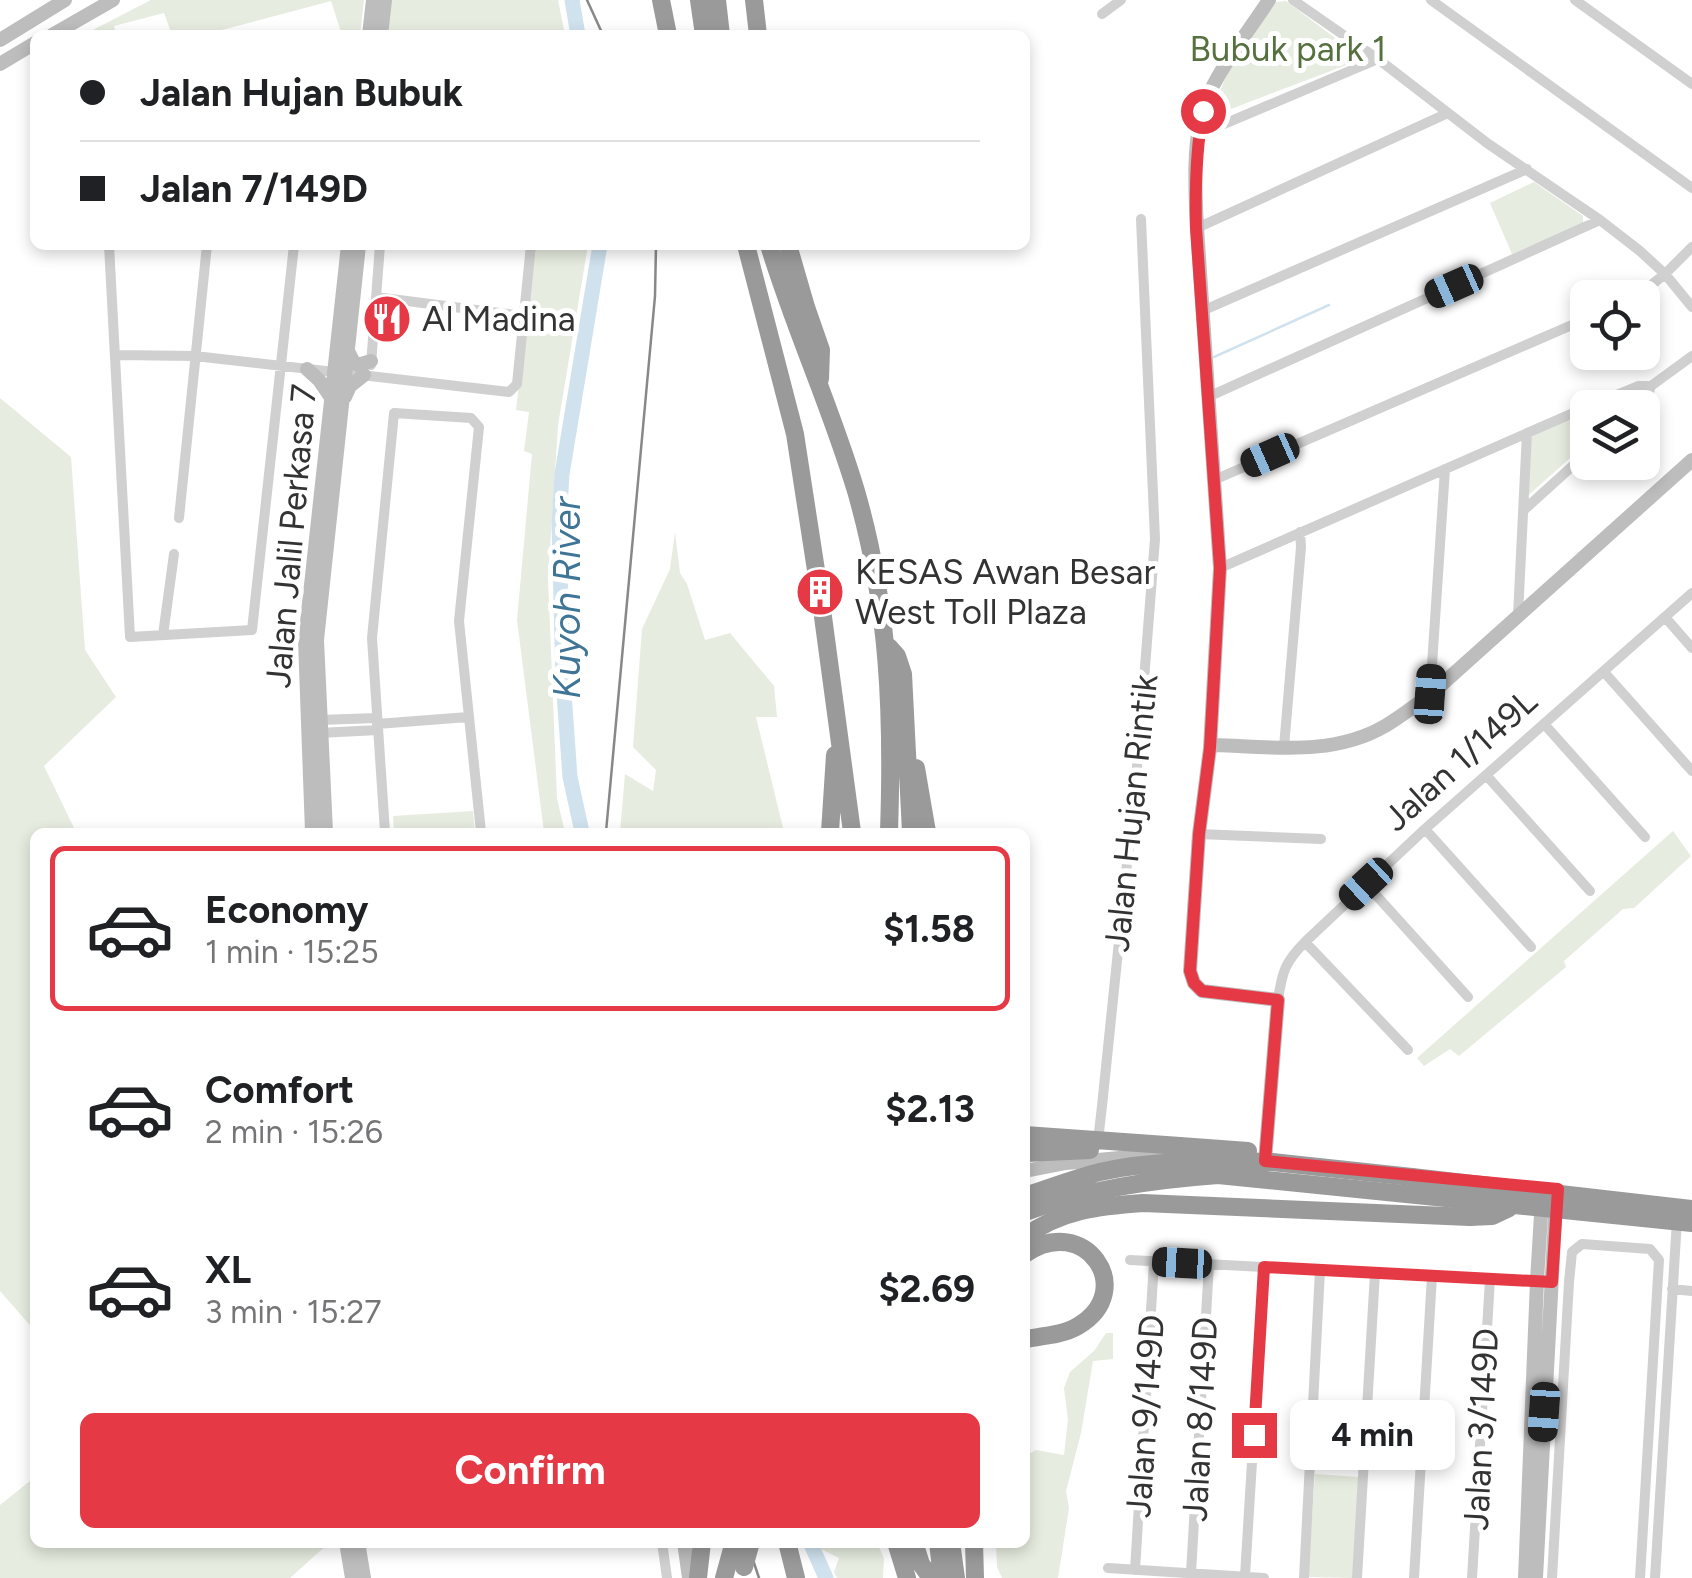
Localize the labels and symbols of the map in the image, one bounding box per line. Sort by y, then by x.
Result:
park label: Bubuk park 1 [1189,28,1387,70]
route start [1181,89,1226,134]
car [1420,260,1488,312]
restaurant icon: Al Madina [361,293,413,345]
place label: Al Madina [422,298,576,340]
street label: Jalan Jalil Perkasa 7 [257,382,325,690]
car [1236,429,1304,481]
water label: Kuyoh River [544,496,590,699]
place label: KESAS Awan Besar West Toll Plaza [855,551,1155,633]
building icon: KESAS Awan Besar West Toll Plaza [794,566,846,618]
car [1413,663,1447,725]
street label: Jalan Hujan Rintik [1096,672,1166,954]
street label: Jalan 1/149L [1375,680,1545,840]
car [1334,853,1398,915]
car [1151,1246,1213,1280]
street label: Jalan 9/149D [1117,1313,1173,1519]
street label: Jalan 8/149D [1174,1316,1226,1522]
street label: Jalan 3/149D [1455,1327,1507,1531]
car [1527,1381,1561,1443]
callout: 4 min [1289,1400,1454,1470]
route end [1232,1413,1277,1458]

